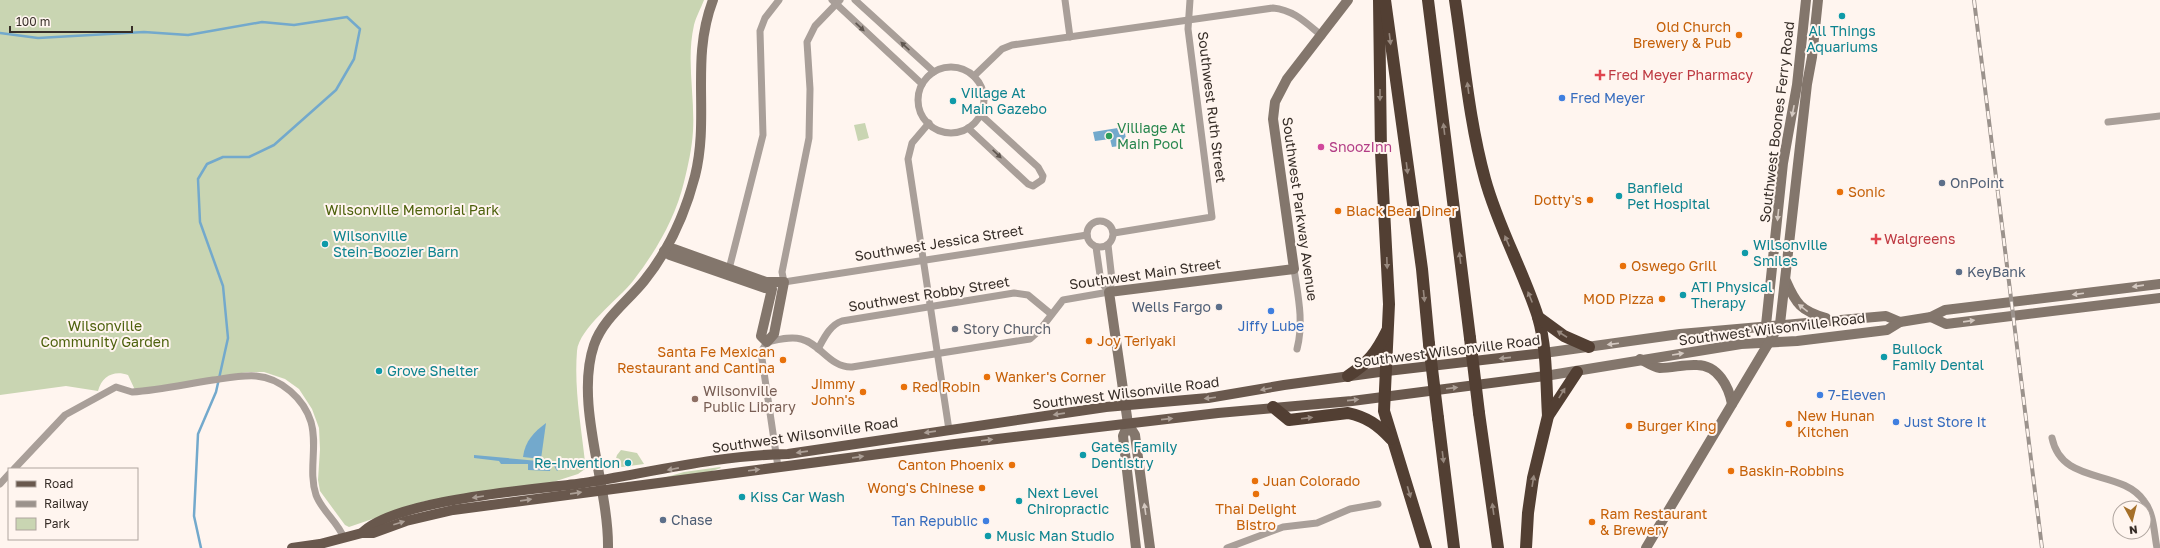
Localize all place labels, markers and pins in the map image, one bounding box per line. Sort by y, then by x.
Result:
marker: All Things Aquariums [1837,11,1847,21]
place label: Old Church Brewery & Pub [1633,18,1731,51]
place label: All Things Aquariums [1806,22,1878,55]
marker: Old Church Brewery & Pub [1734,30,1744,40]
place label: Fred Meyer Pharmacy [1608,66,1753,83]
marker: Fred Meyer Pharmacy [1595,70,1605,80]
place label: Village At Main Gazebo [961,84,1047,117]
place label: Fred Meyer [1570,89,1645,106]
marker: Fred Meyer [1557,93,1567,103]
marker: Village At Main Gazebo [948,96,958,106]
place label: Villiage At Main Pool [1117,119,1185,152]
marker: Villiage At Main Pool [1104,131,1114,141]
place label: SnoozInn [1329,138,1392,155]
marker: SnoozInn [1316,142,1326,152]
place label: OnPoint [1950,174,2004,191]
marker: OnPoint [1937,178,1947,188]
place label: Banfield Pet Hospital [1627,179,1710,212]
place label: Sonic [1848,183,1886,200]
marker: Sonic [1835,187,1845,197]
place label: Dotty's [1534,191,1582,208]
marker: Banfield Pet Hospital [1614,191,1624,201]
marker: Dotty's [1585,195,1595,205]
place label: Black Bear Diner [1346,202,1457,219]
marker: Black Bear Diner [1333,206,1343,216]
place label: Wilsonville Stein-Boozier Barn [333,227,459,260]
place label: Walgreens [1884,230,1955,247]
marker: Walgreens [1871,234,1881,244]
place label: Wilsonville Smiles [1753,236,1827,269]
marker: Wilsonville Stein-Boozier Barn [320,239,330,249]
marker: Wilsonville Smiles [1740,248,1750,258]
place label: Oswego Grill [1631,257,1717,274]
marker: Oswego Grill [1618,261,1628,271]
place label: KeyBank [1967,263,2026,280]
marker: KeyBank [1954,267,1964,277]
place label: ATI Physical Therapy [1691,278,1772,311]
place label: MOD Pizza [1583,290,1654,307]
marker: ATI Physical Therapy [1678,290,1688,300]
marker: MOD Pizza [1657,294,1667,304]
place label: Wells Fargo [1132,298,1211,315]
marker: Wells Fargo [1214,302,1224,312]
marker: Jiffy Lube [1266,306,1276,316]
place label: Jiffy Lube [1238,317,1304,334]
place label: Story Church [963,320,1051,337]
marker: Story Church [950,324,960,334]
place label: Joy Teriyaki [1097,332,1176,349]
marker: Joy Teriyaki [1084,336,1094,346]
place label: Bullock Family Dental [1892,340,1984,373]
place label: Santa Fe Mexican Restaurant and Cantina [617,343,775,376]
marker: Bullock Family Dental [1879,352,1889,362]
marker: Santa Fe Mexican Restaurant and Cantina [778,355,788,365]
place label: Grove Shelter [387,362,479,379]
marker: Grove Shelter [374,366,384,376]
place label: Wanker's Corner [995,368,1106,385]
marker: Wanker's Corner [982,372,992,382]
place label: Jimmy John's [811,375,855,408]
place label: Red Robin [912,378,980,395]
place label: Wilsonville Public Library [703,382,796,415]
marker: Red Robin [899,382,909,392]
place label: 7-Eleven [1828,386,1886,403]
marker: Jimmy John's [858,387,868,397]
marker: 7-Eleven [1815,390,1825,400]
marker: Wilsonville Public Library [690,394,700,404]
place label: New Hunan Kitchen [1797,407,1875,440]
place label: Just Store It [1904,413,1986,430]
place label: Burger King [1637,417,1717,434]
marker: Just Store It [1891,417,1901,427]
marker: New Hunan Kitchen [1784,419,1794,429]
marker: Burger King [1624,421,1634,431]
place label: Gates Family Dentistry [1091,438,1178,471]
marker: Gates Family Dentistry [1078,450,1088,460]
place label: Re-Invention [534,454,620,471]
place label: Canton Phoenix [898,456,1004,473]
marker: Re-Invention [623,458,633,468]
marker: Canton Phoenix [1007,460,1017,470]
place label: Baskin-Robbins [1739,462,1844,479]
marker: Baskin-Robbins [1726,466,1736,476]
place label: Juan Colorado [1263,472,1360,489]
marker: Juan Colorado [1250,476,1260,486]
place label: Wong's Chinese [867,479,974,496]
marker: Wong's Chinese [977,483,987,493]
place label: Next Level Chiropractic [1027,484,1109,517]
place label: Kiss Car Wash [750,488,845,505]
marker: Thai Delight Bistro [1251,489,1261,499]
marker: Kiss Car Wash [737,492,747,502]
marker: Next Level Chiropractic [1014,496,1024,506]
place label: Thai Delight Bistro [1215,500,1297,533]
place label: Ram Restaurant & Brewery [1600,505,1707,538]
place label: Chase [671,511,713,528]
place label: Tan Republic [892,512,978,529]
marker: Chase [658,515,668,525]
marker: Tan Republic [981,516,991,526]
marker: Ram Restaurant & Brewery [1587,517,1597,527]
place label: Music Man Studio [996,527,1114,544]
marker: Music Man Studio [983,531,993,541]

